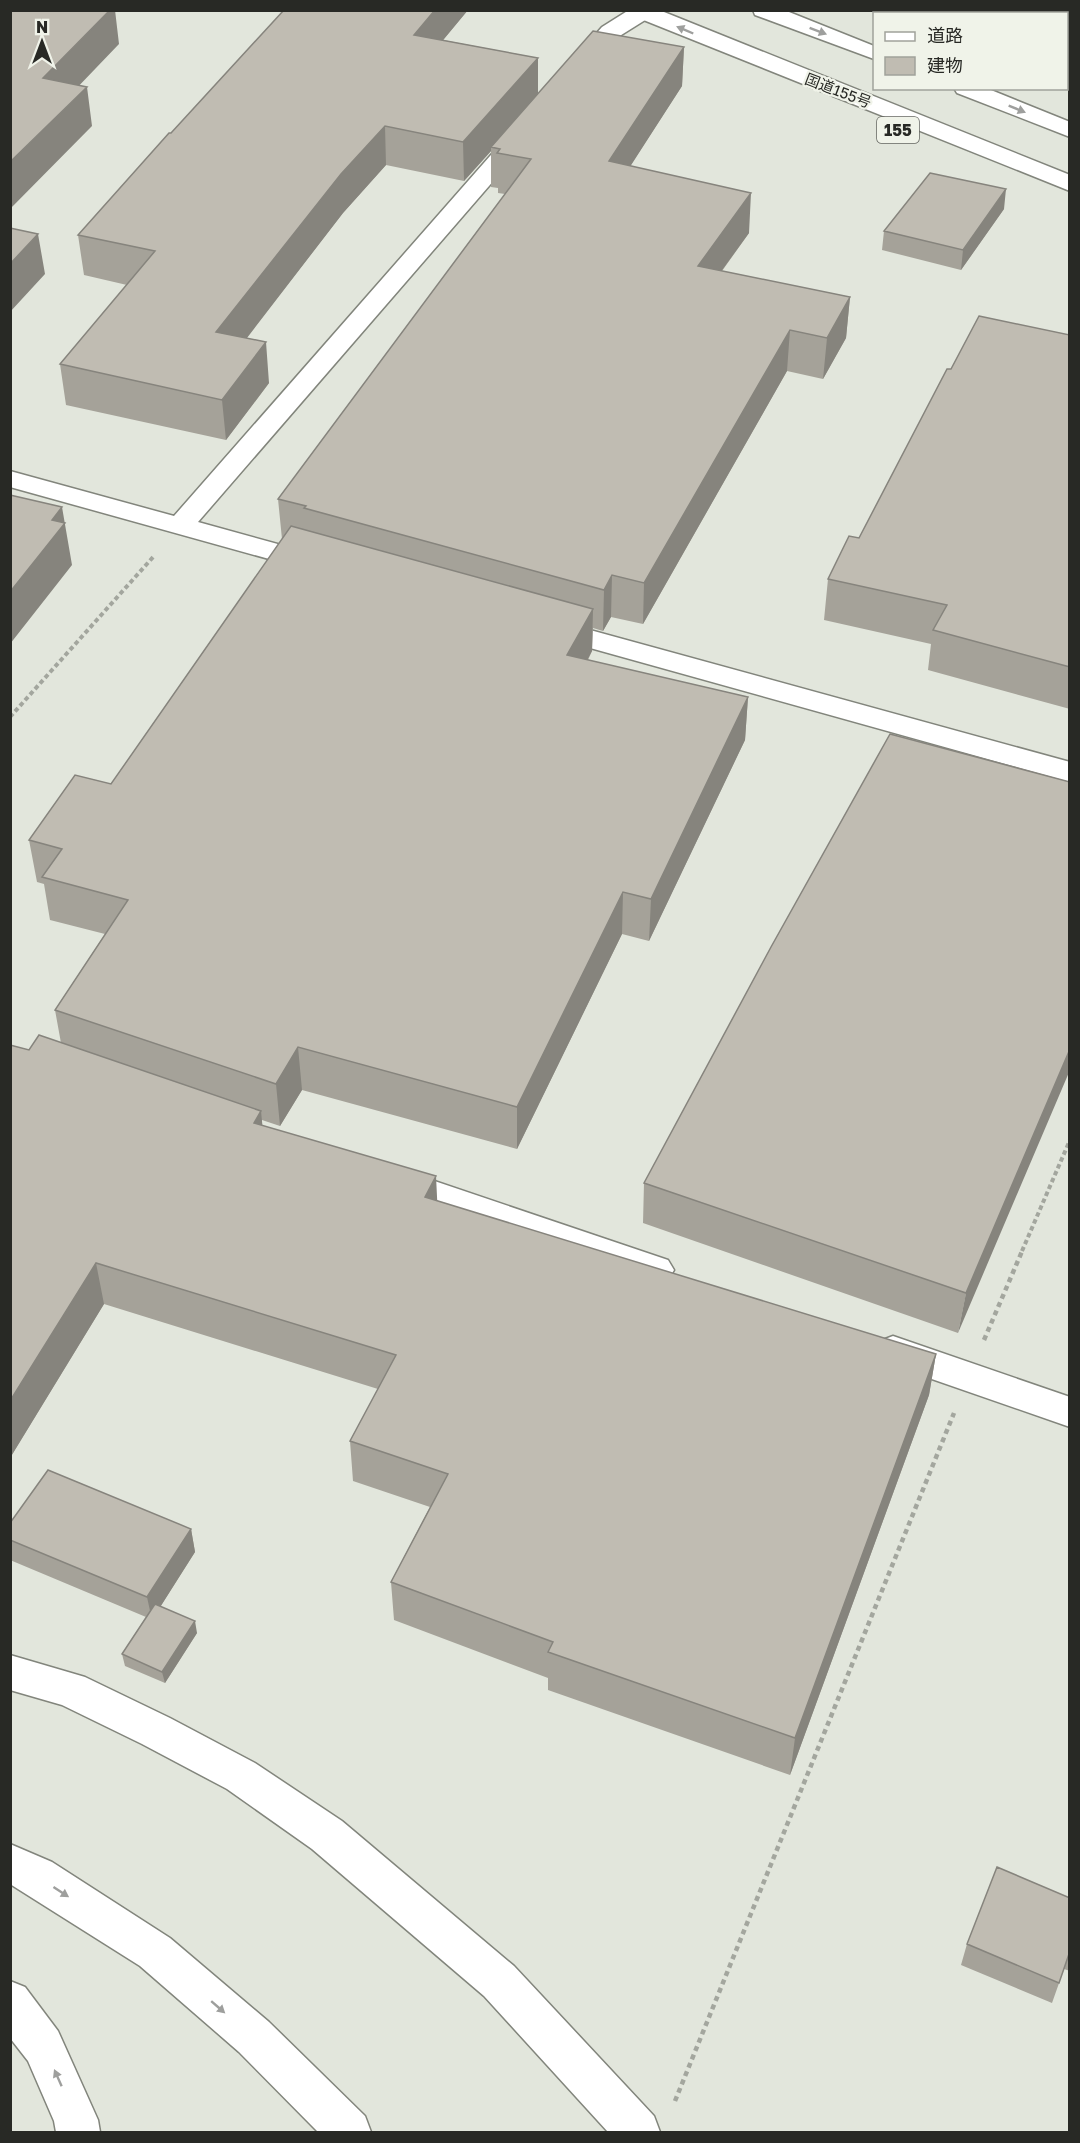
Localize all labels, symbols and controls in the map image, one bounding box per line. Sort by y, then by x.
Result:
north arrow [12,12,72,72]
legend [873,12,1068,90]
text: N [36,17,48,37]
text: 道路 [927,24,963,46]
one-way arrow [676,25,694,35]
one-way arrow [809,27,827,37]
text: 建物 [927,54,963,76]
street label: 国道155号 [803,69,874,111]
one-way arrow [1009,104,1027,114]
road number: 155 [877,117,919,143]
one-way arrow [53,1886,69,1897]
one-way arrow [210,2000,226,2013]
one-way arrow [52,2069,62,2087]

